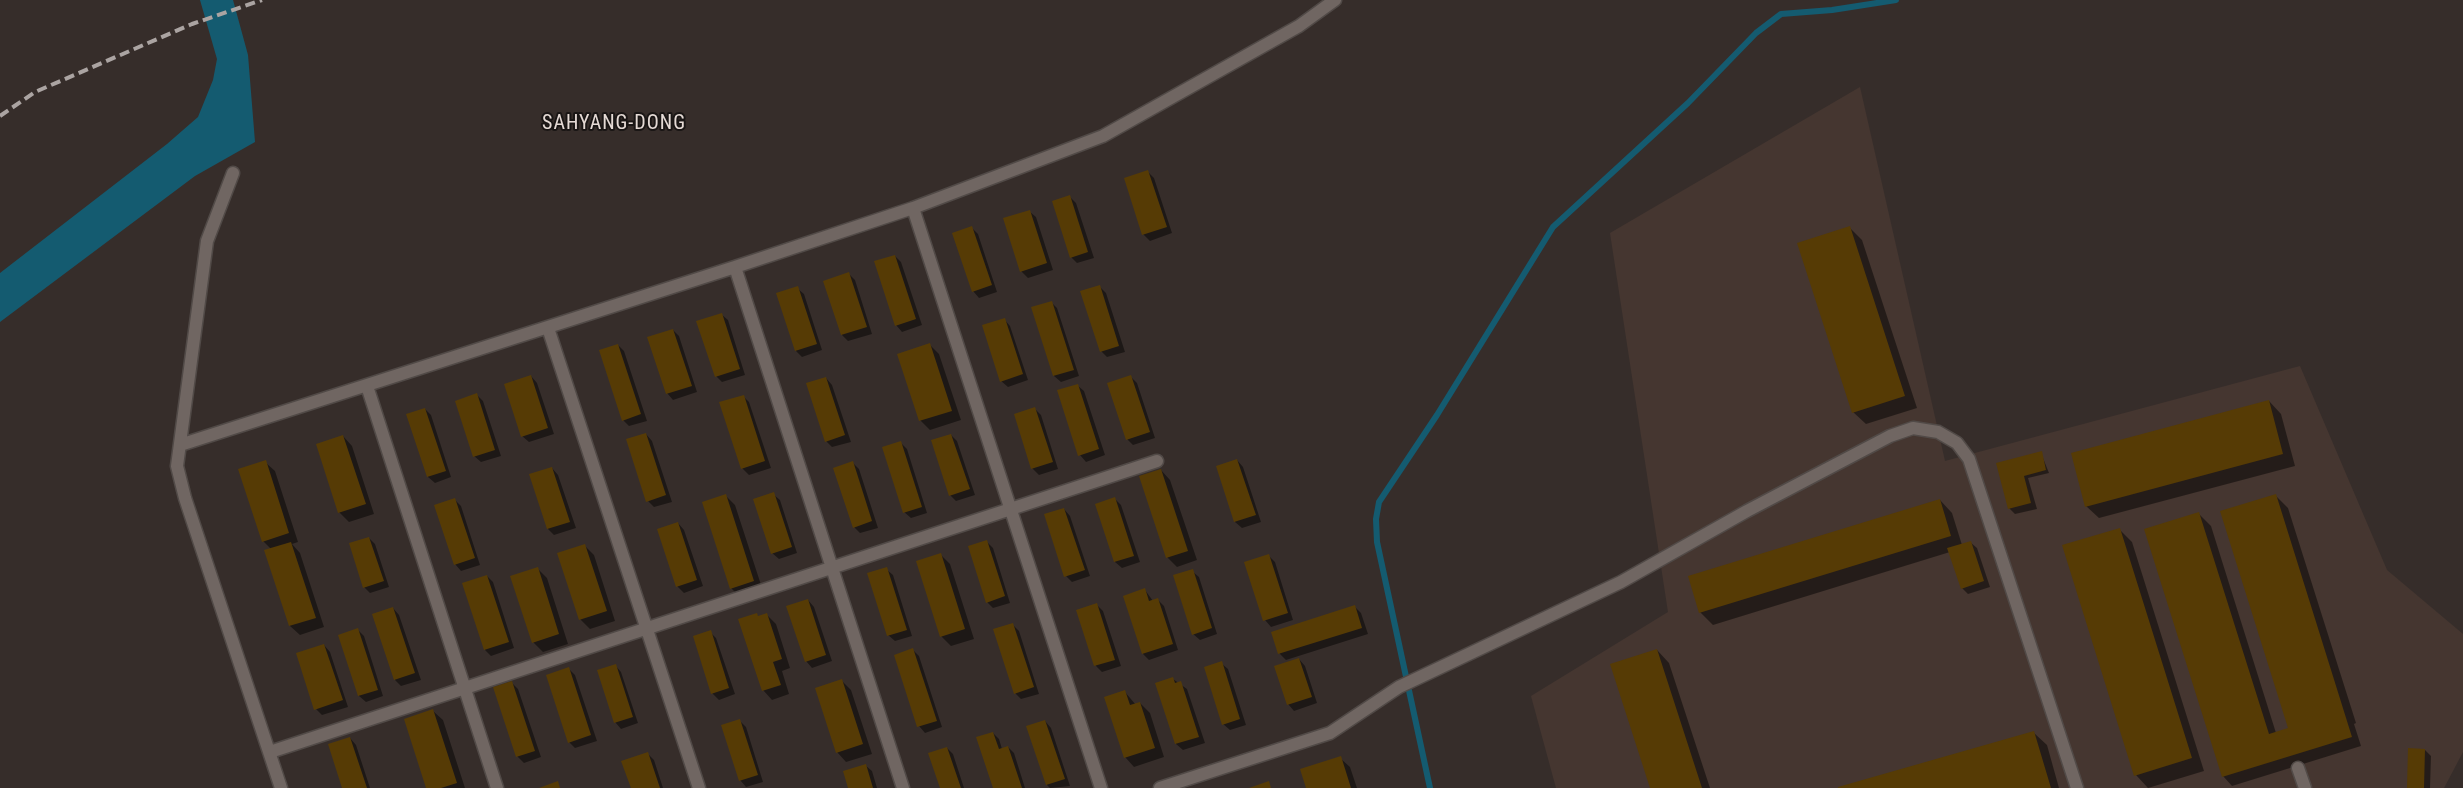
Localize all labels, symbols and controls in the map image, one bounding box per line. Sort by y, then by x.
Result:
district label: SAHYANG-DONG [541,112,687,136]

